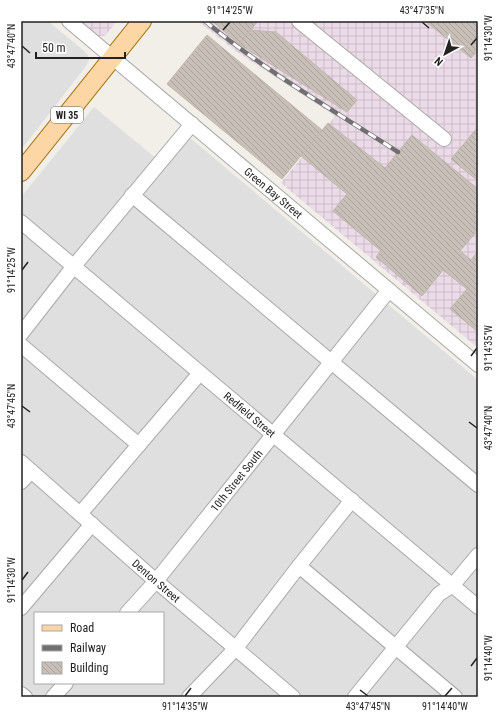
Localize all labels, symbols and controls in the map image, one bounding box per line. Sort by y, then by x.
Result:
text: 91°14'25"W [207,5,253,16]
text: 43°47'35"N [400,5,444,16]
text: 91°14'30"W [483,15,494,61]
text: 43°47'40"N [6,24,17,68]
scale bar [36,34,125,60]
north arrow [425,34,465,74]
text: 50 m [42,41,66,55]
text: N [432,54,446,68]
road number: WI 35 [51,107,83,123]
street label: Green Bay Street [241,165,305,221]
text: 91°14'25"W [6,247,17,293]
text: 91°14'35"W [483,325,494,371]
text: 43°47'45"N [6,384,17,428]
street label: Redfield Street [221,390,278,440]
text: 43°47'40"N [483,406,494,450]
street label: 10th Street South [208,447,266,514]
text: 91°14'30"W [6,557,17,603]
street label: Denton Street [129,557,182,605]
legend [34,612,164,684]
text: Road [70,621,94,635]
text: 91°14'40"W [483,635,494,681]
text: Railway [70,641,106,655]
text: Building [70,661,108,675]
text: 91°14'35"W [162,701,208,712]
text: 43°47'45"N [346,701,390,712]
text: 91°14'40"W [422,701,468,712]

